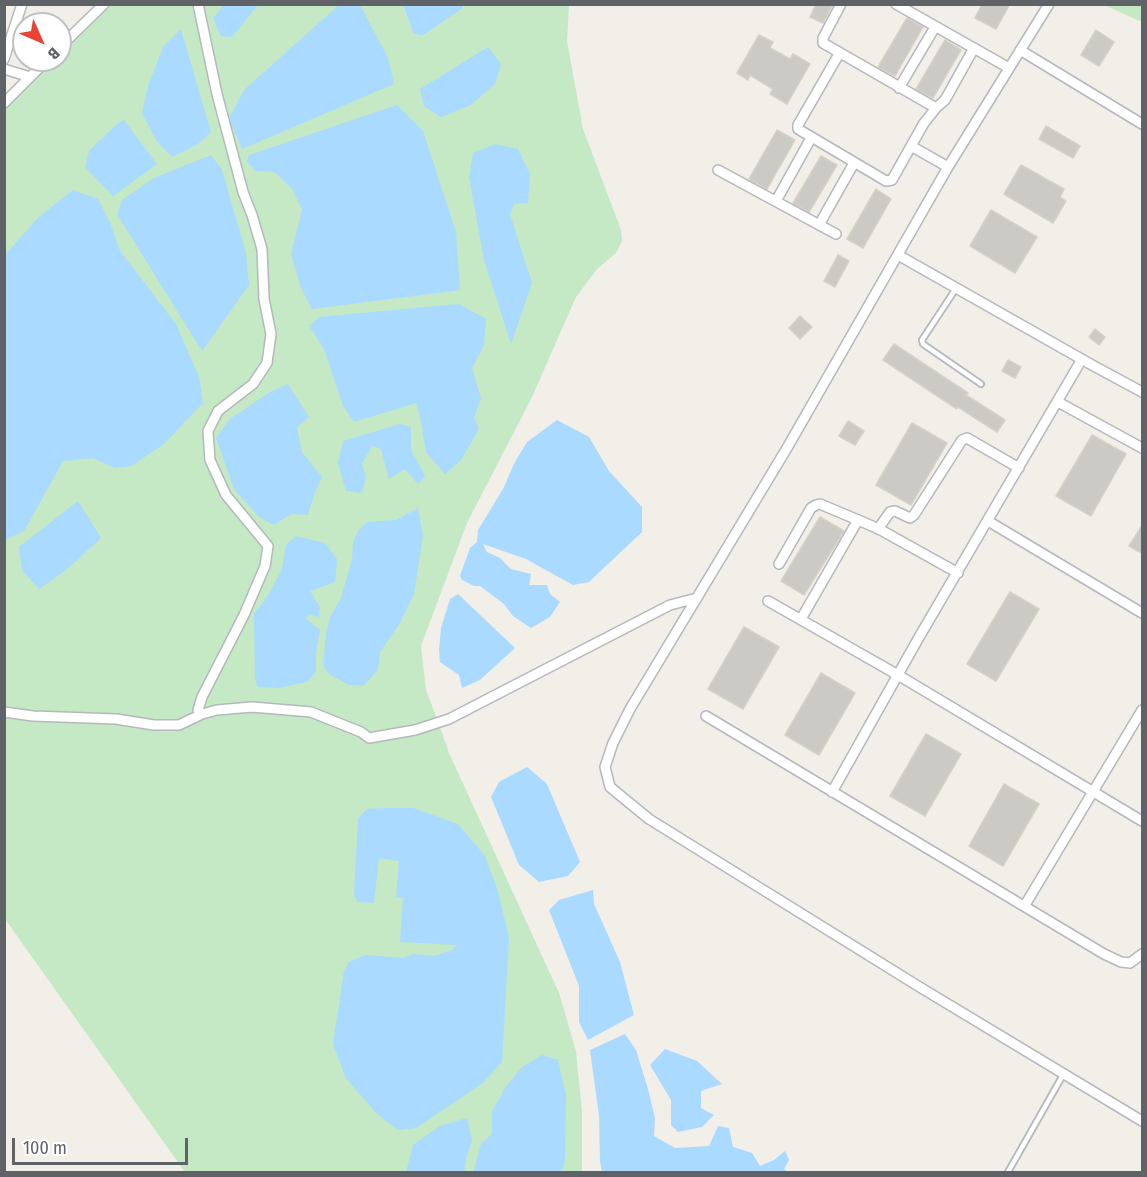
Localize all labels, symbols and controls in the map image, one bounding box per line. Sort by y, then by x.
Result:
north arrow [12,12,72,72]
text: B [44,44,64,64]
scale bar [15,1126,190,1164]
text: 100 m [23,1137,67,1159]

